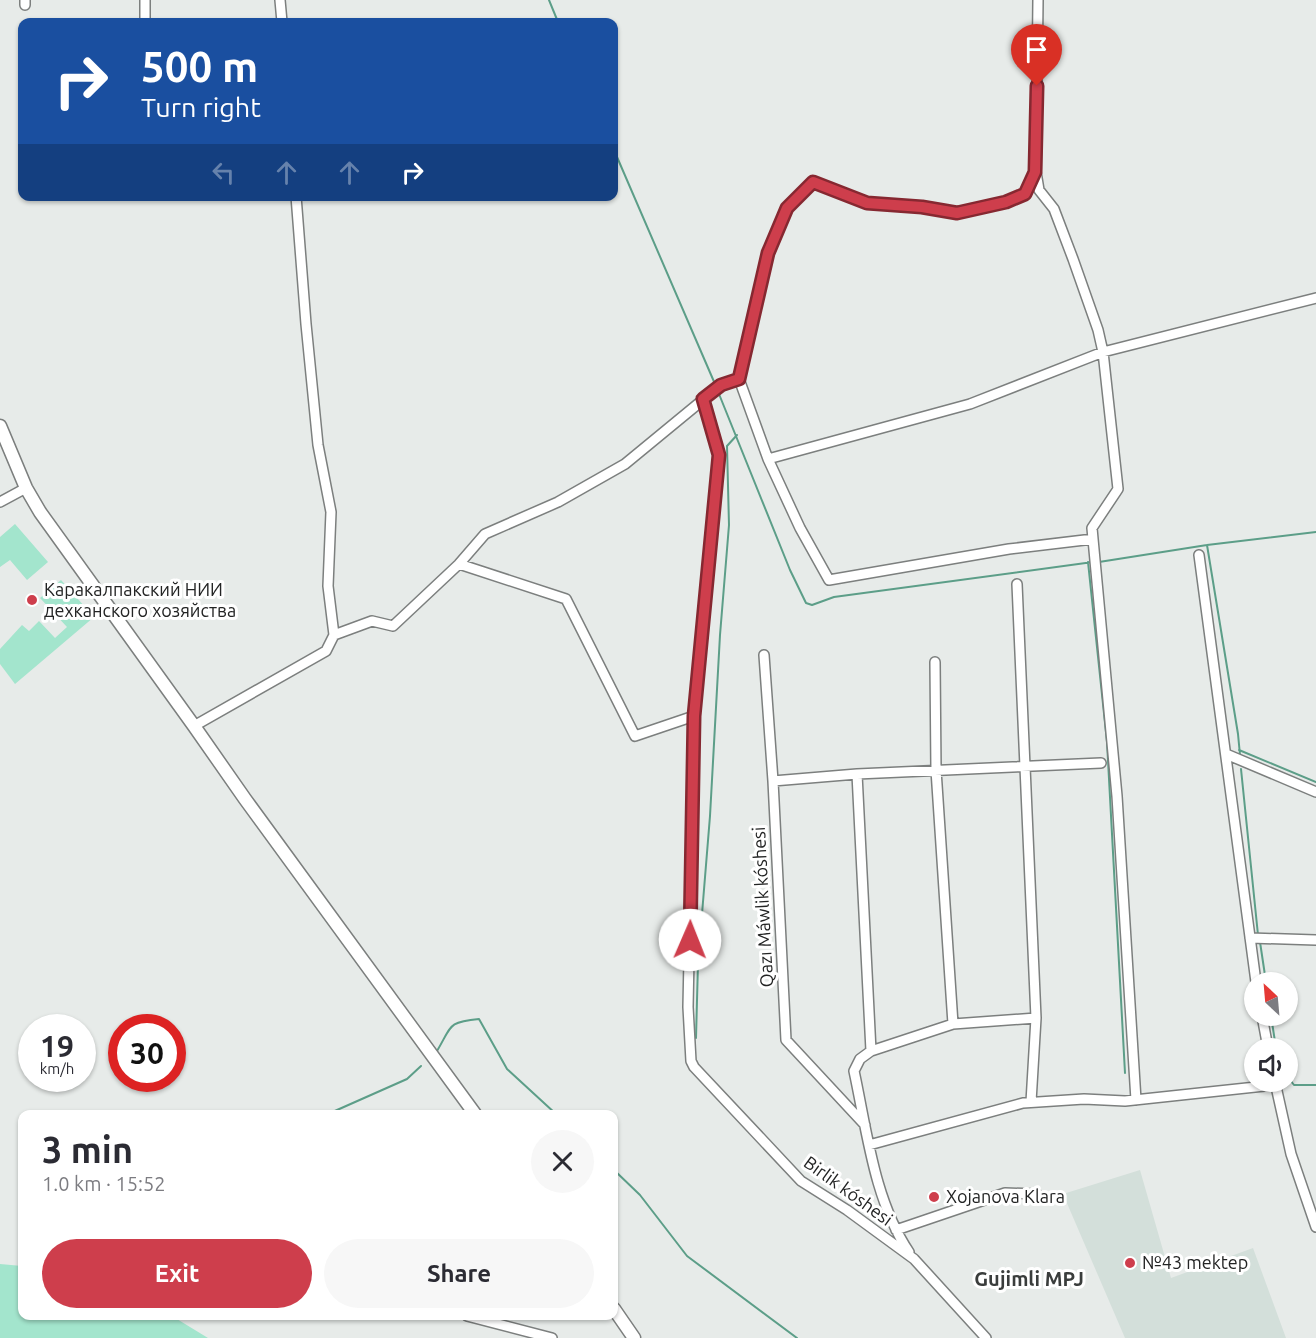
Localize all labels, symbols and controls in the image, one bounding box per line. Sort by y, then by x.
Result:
pin [1011,24,1062,86]
icon: arrive [1020,33,1053,66]
icon: right [42,42,120,120]
text: 500 m [141,43,258,90]
text: Turn right [141,92,261,122]
icon: left [207,156,240,189]
icon: ahead [270,156,303,189]
icon: ahead [333,156,366,189]
icon: right [396,156,429,189]
place label: Каракалпакский НИИ дехканского хозяйства [44,579,236,620]
marker: Каракалпакский НИИ дехканского хозяйства [25,593,39,607]
street label: Qazı Máwlik kóshesi [748,826,777,988]
position arrow [658,908,722,972]
north arrow [1244,972,1298,1026]
map controls [1244,972,1298,1092]
speed limit sign: 30 [108,1014,186,1092]
text: 19 [40,1029,74,1063]
button: sound [1244,1038,1298,1092]
text: km/h [40,1060,74,1077]
text: 3 min [42,1129,133,1170]
button: close [531,1130,594,1193]
street label: Birlik kóshesi [800,1151,897,1229]
text: 1.0 km · 15:52 [42,1172,166,1195]
place label: Xojanova Klara [946,1186,1065,1206]
marker: Xojanova Klara [927,1190,941,1204]
button: Exit [42,1239,312,1308]
button: Share [324,1239,594,1308]
place label: №43 mektep [1142,1252,1248,1272]
marker: №43 mektep [1123,1256,1137,1270]
district label: Gujimli MPJ [974,1267,1084,1290]

